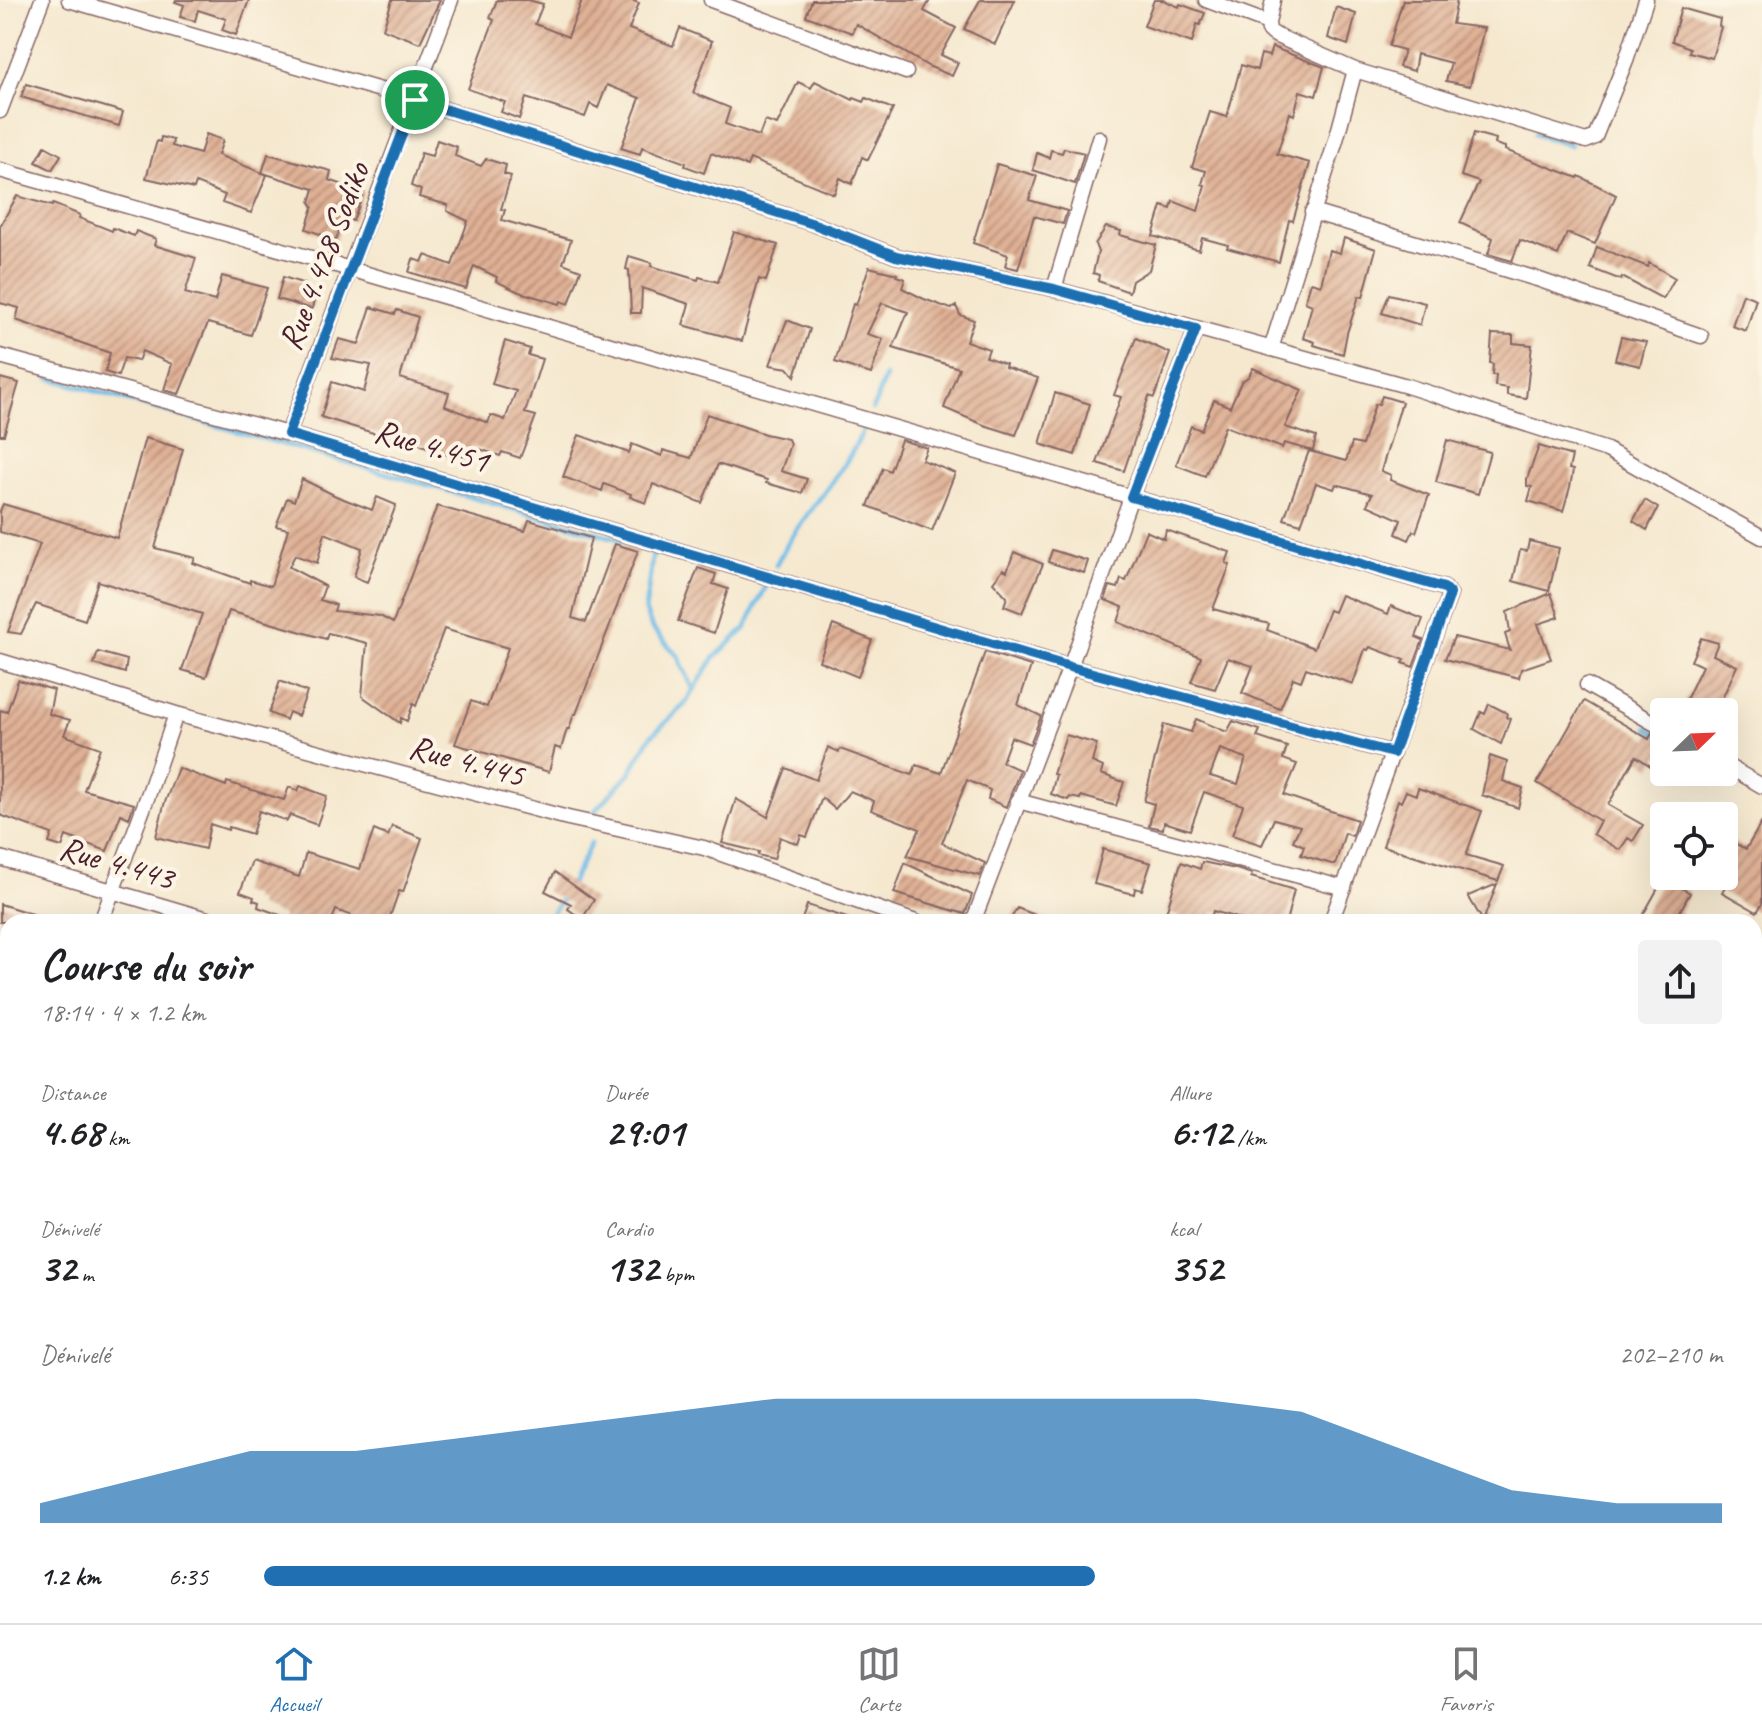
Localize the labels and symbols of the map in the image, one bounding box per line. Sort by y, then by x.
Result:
pin [381,66,449,134]
street label: Rue 4.428 Sodiko [268,154,380,356]
street label: Rue 4.451 [370,409,496,483]
north arrow [1650,698,1738,786]
street label: Rue 4.445 [405,725,531,797]
street label: Rue 4.443 [55,826,182,900]

